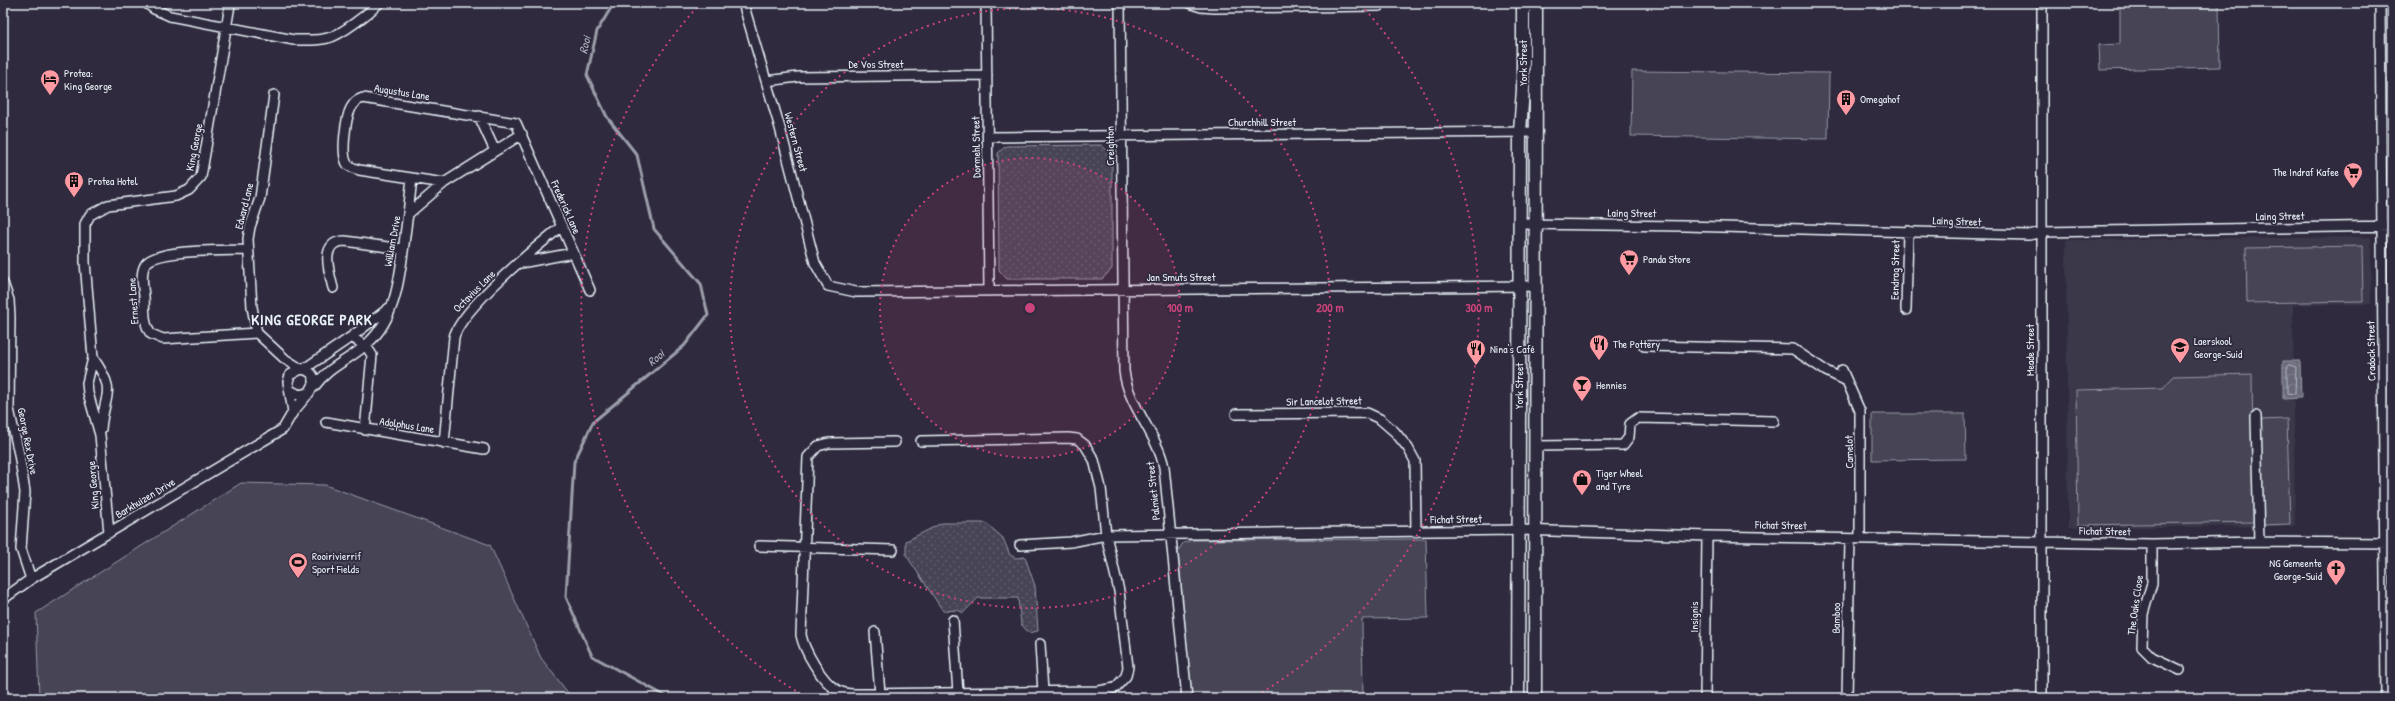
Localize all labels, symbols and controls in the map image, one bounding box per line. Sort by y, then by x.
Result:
water label: Rooi [574,33,595,55]
street label: York Street [1516,40,1530,86]
street label: De Vos Street [848,57,904,71]
place label: Protea: King George [64,66,113,93]
hotel icon: Protea: King George [39,68,61,96]
street label: Augustus Lane [373,81,431,103]
building icon: Omegahof [1835,88,1857,116]
place label: Omegahof [1860,92,1900,106]
street label: Western Street [781,111,811,173]
street label: Churchhill Street [1228,115,1296,129]
street label: Dormehl Street [968,116,984,178]
street label: King George [183,121,206,172]
street label: Creighton [1103,126,1117,166]
supermarket icon: The Indraf Kafee [2342,161,2364,189]
place label: The Indraf Kafee [2273,165,2340,179]
building icon: Protea Hotel [63,170,85,198]
place label: Protea Hotel [88,174,138,188]
street label: Frederick Lane [548,177,584,237]
street label: Edward Lane [231,181,257,231]
street label: Laing Street [1607,206,1657,220]
street label: Laing Street [2255,209,2305,223]
street label: Laing Street [1932,213,1982,229]
street label: William Drive [381,214,403,268]
street label: Eendrag Street [1887,240,1903,300]
supermarket icon: Panda Store [1618,248,1640,276]
place label: Panda Store [1643,252,1691,266]
street label: Octavius Lane [450,266,499,315]
street label: Jan Smuts Street [1147,270,1216,284]
street label: Ernest Lane [124,277,142,325]
text: 100 m [1167,299,1193,316]
text: 200 m [1316,299,1344,316]
text: 300 m [1465,299,1493,316]
centre of rings [1023,301,1037,315]
district label: KING GEORGE PARK [251,309,373,330]
street label: Cradock Street [2363,321,2379,381]
street label: Meade Street [2023,324,2037,376]
restaurant icon: The Pottery [1588,333,1610,361]
place label: Laerskool George-Suid [2194,334,2243,361]
school or university icon: Laerskool George-Suid [2169,336,2191,364]
place label: The Pottery [1613,337,1661,351]
restaurant icon: Nina's Café [1465,338,1487,366]
place label: Nina's Café [1490,342,1535,356]
water label: Rooi [643,345,669,370]
street label: York Street [1512,363,1526,409]
bar icon: Hennies [1571,374,1593,402]
place label: Hennies [1596,378,1627,392]
street label: Sir Lancelot Street [1286,393,1362,409]
street label: George Rex Drive [15,406,41,476]
street label: Adolphus Lane [379,414,436,436]
street label: Camelot [1842,435,1856,469]
street label: King George [84,460,102,510]
street label: Palmiet Street [1143,461,1163,521]
place label: Tiger Wheel and Tyre [1596,466,1643,493]
shop icon: Tiger Wheel and Tyre [1571,468,1593,496]
street label: Barkhuizen Drive [112,474,178,521]
street label: Fichat Street [1429,512,1482,526]
street label: Fichat Street [1754,518,1807,532]
street label: Fichat Street [2078,524,2131,538]
place label: Rooirivierrif Sport Fields [312,549,361,576]
sports icon: Rooirivierrif Sport Fields [287,551,309,579]
place label: NG Gemeente George-Suid [2269,556,2323,583]
church icon: NG Gemeente George-Suid [2325,558,2347,586]
street label: The Oaks Close [2124,573,2146,636]
street label: Insignis [1687,602,1701,632]
street label: Bamboo [1829,602,1843,634]

